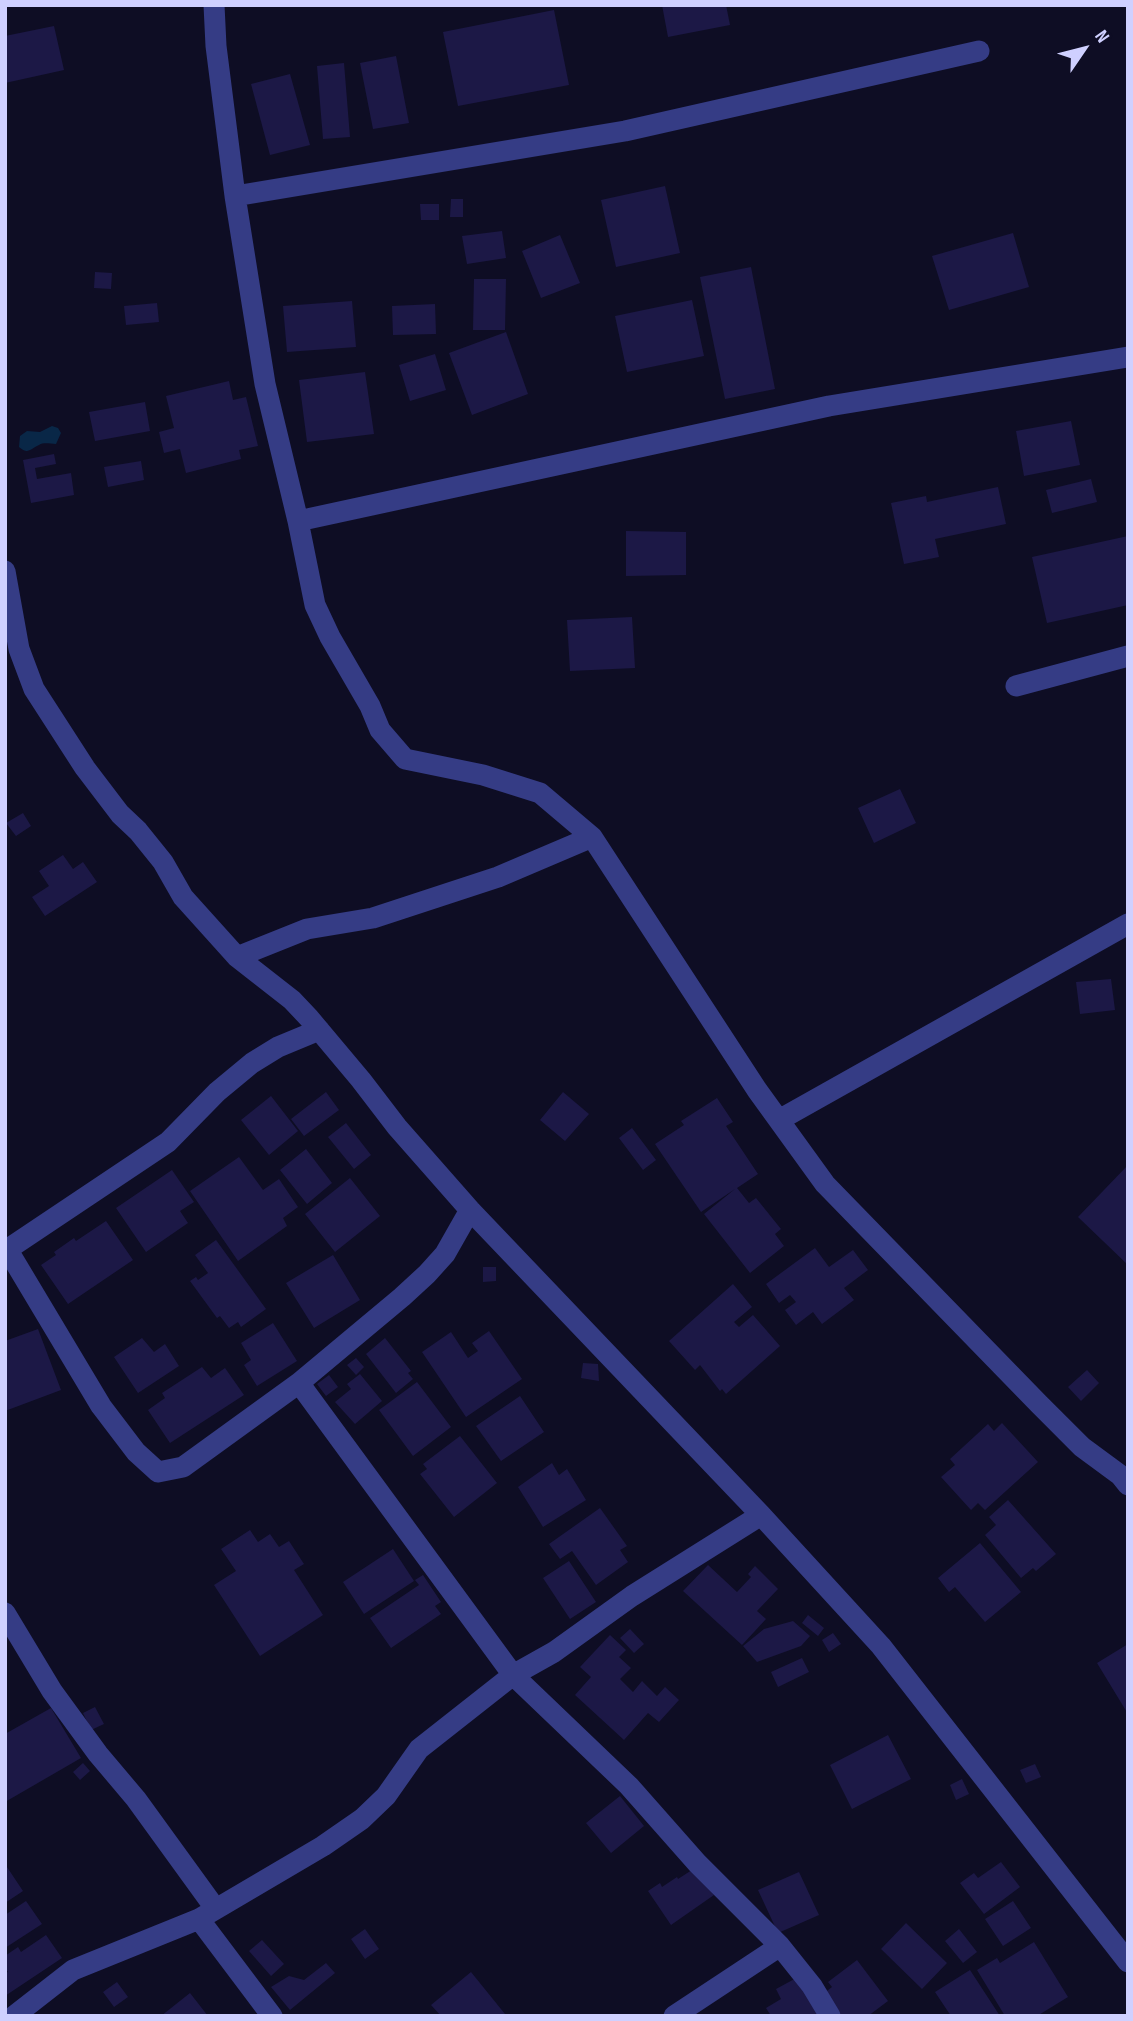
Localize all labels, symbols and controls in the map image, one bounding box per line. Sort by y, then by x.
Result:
north arrow [1049,14,1119,84]
text: N [1089,26,1114,47]

